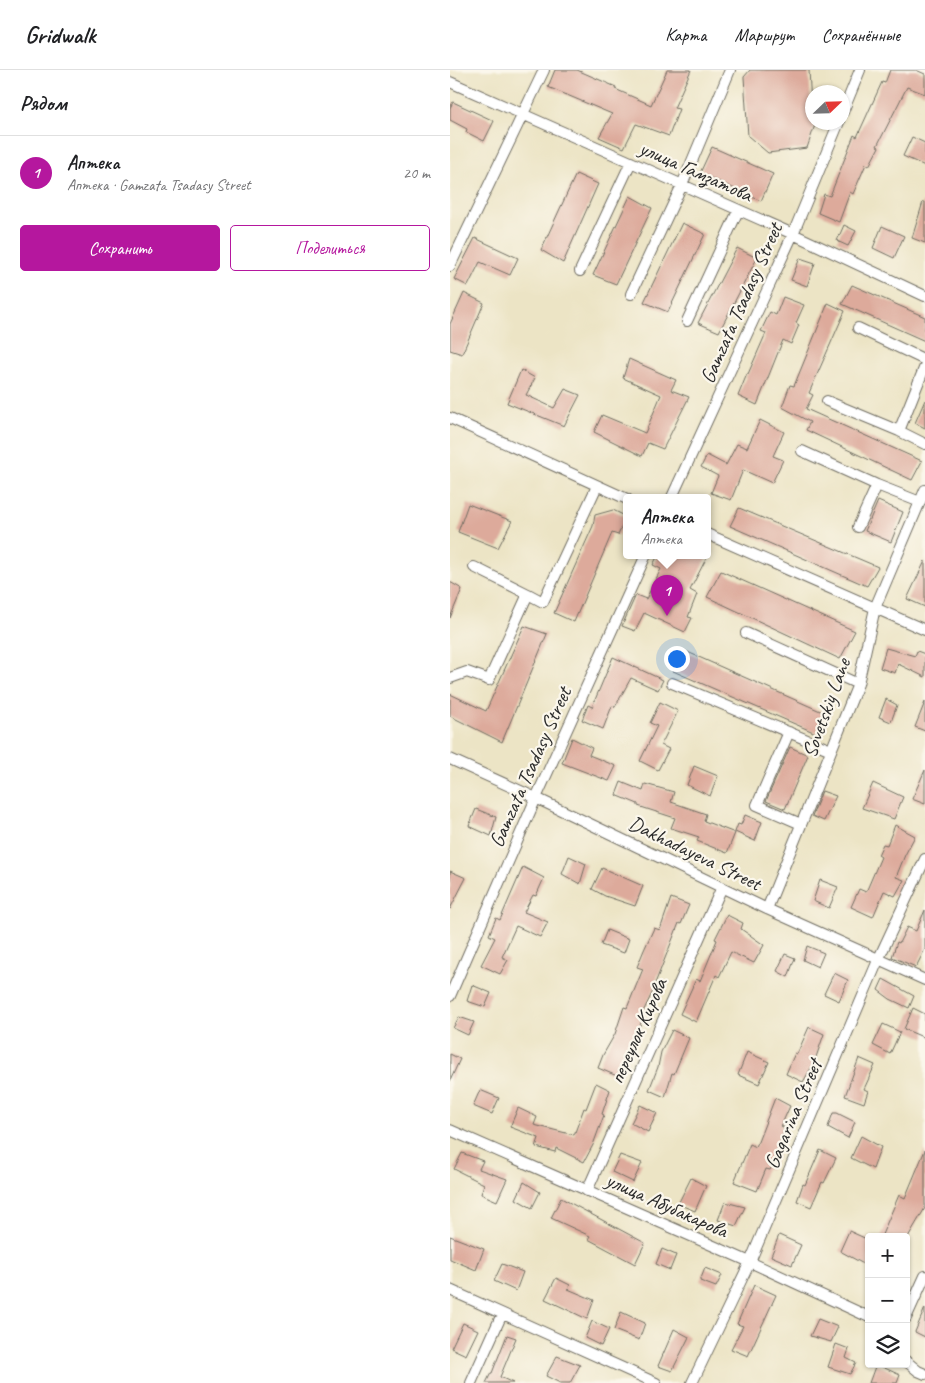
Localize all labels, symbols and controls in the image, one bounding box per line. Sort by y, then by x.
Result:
text: Gridwalk [25,20,95,50]
text: Карта [665,24,706,46]
text: Маршрут [734,24,794,46]
text: Сохранённые [822,24,900,46]
north arrow [805,85,850,130]
text: Рядом [20,90,67,116]
street label: улица Гамзатова [633,134,758,209]
text: Аптека [67,151,120,175]
text: 1 [32,163,40,183]
text: 20 m [403,163,430,183]
text: Аптека · Gamzata Tsadasy Street [67,175,251,195]
street label: Gamzata Tsadasy Street [694,217,789,387]
button: Сохранить [20,225,220,271]
button: Поделиться [230,225,430,271]
popup [623,494,711,559]
text: Аптека [641,505,693,529]
text: Аптека [641,529,682,549]
pin: 1 [651,575,683,616]
your location [664,646,690,672]
street label: Sovetskiy Lane [796,654,856,761]
street label: Gamzata Tsadasy Street [483,681,578,851]
street label: Dakhadayeva Street [625,810,767,897]
street label: переулок Кирова [603,973,674,1088]
street label: Gagarina Street [758,1053,829,1173]
street label: улица Абубакарова [600,1166,733,1244]
map controls [865,1233,910,1368]
button: + [865,1233,910,1278]
button: − [865,1278,910,1323]
button: layers [865,1323,910,1368]

